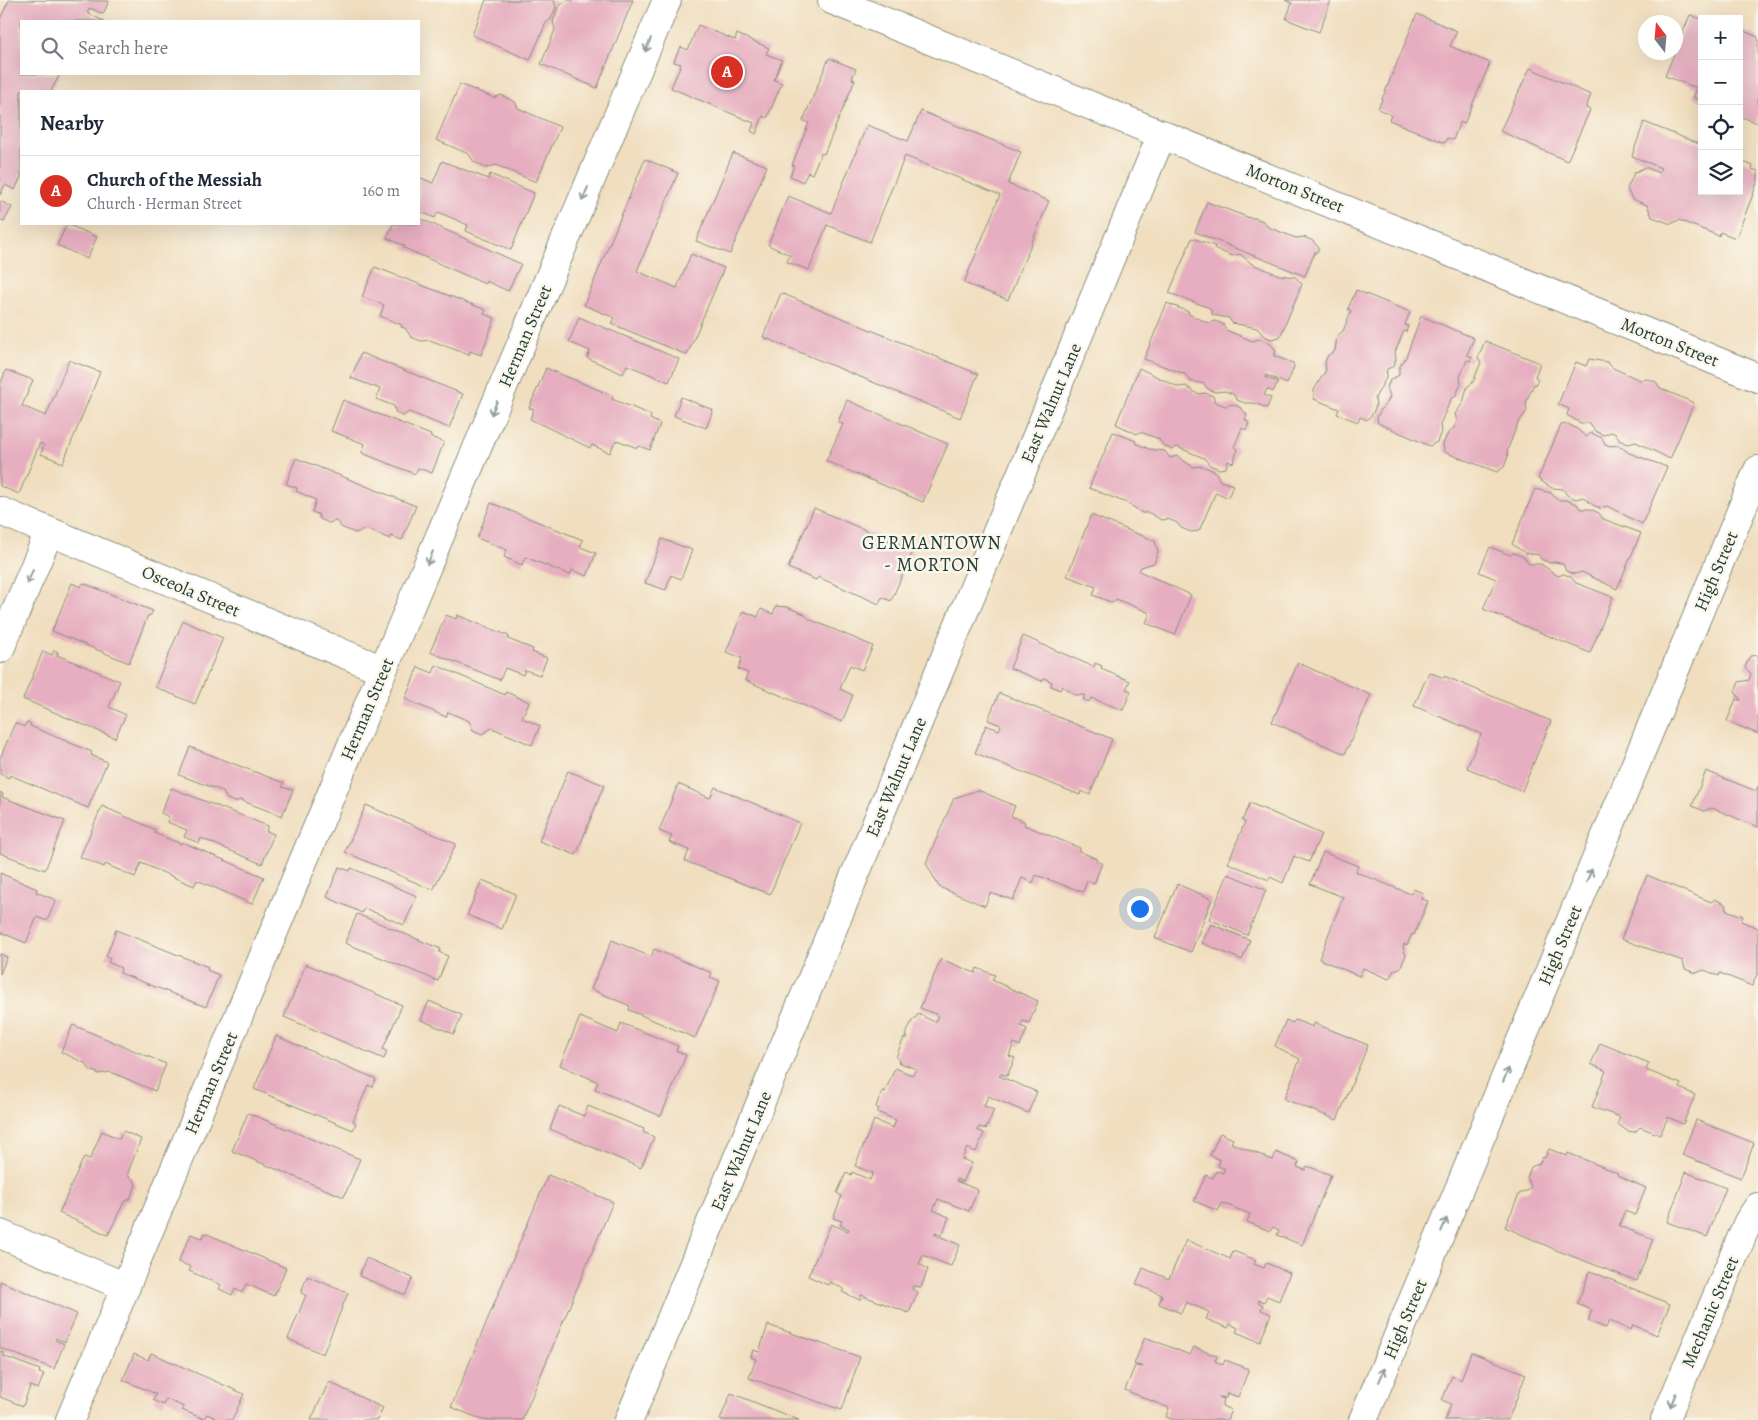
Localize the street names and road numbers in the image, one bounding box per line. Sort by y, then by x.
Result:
street label: Morton Street [1243,158,1347,219]
street label: Herman Street [493,281,557,391]
street label: Morton Street [1618,312,1722,373]
street label: East Walnut Lane [1015,339,1087,467]
street label: High Street [1688,527,1744,615]
street label: Osceola Street [138,560,244,623]
street label: Herman Street [335,654,399,764]
street label: East Walnut Lane [860,713,932,841]
street label: High Street [1532,901,1588,989]
street label: Herman Street [179,1028,243,1138]
street label: East Walnut Lane [705,1087,777,1215]
street label: Mechanic Street [1676,1252,1744,1371]
street label: High Street [1377,1275,1433,1363]

